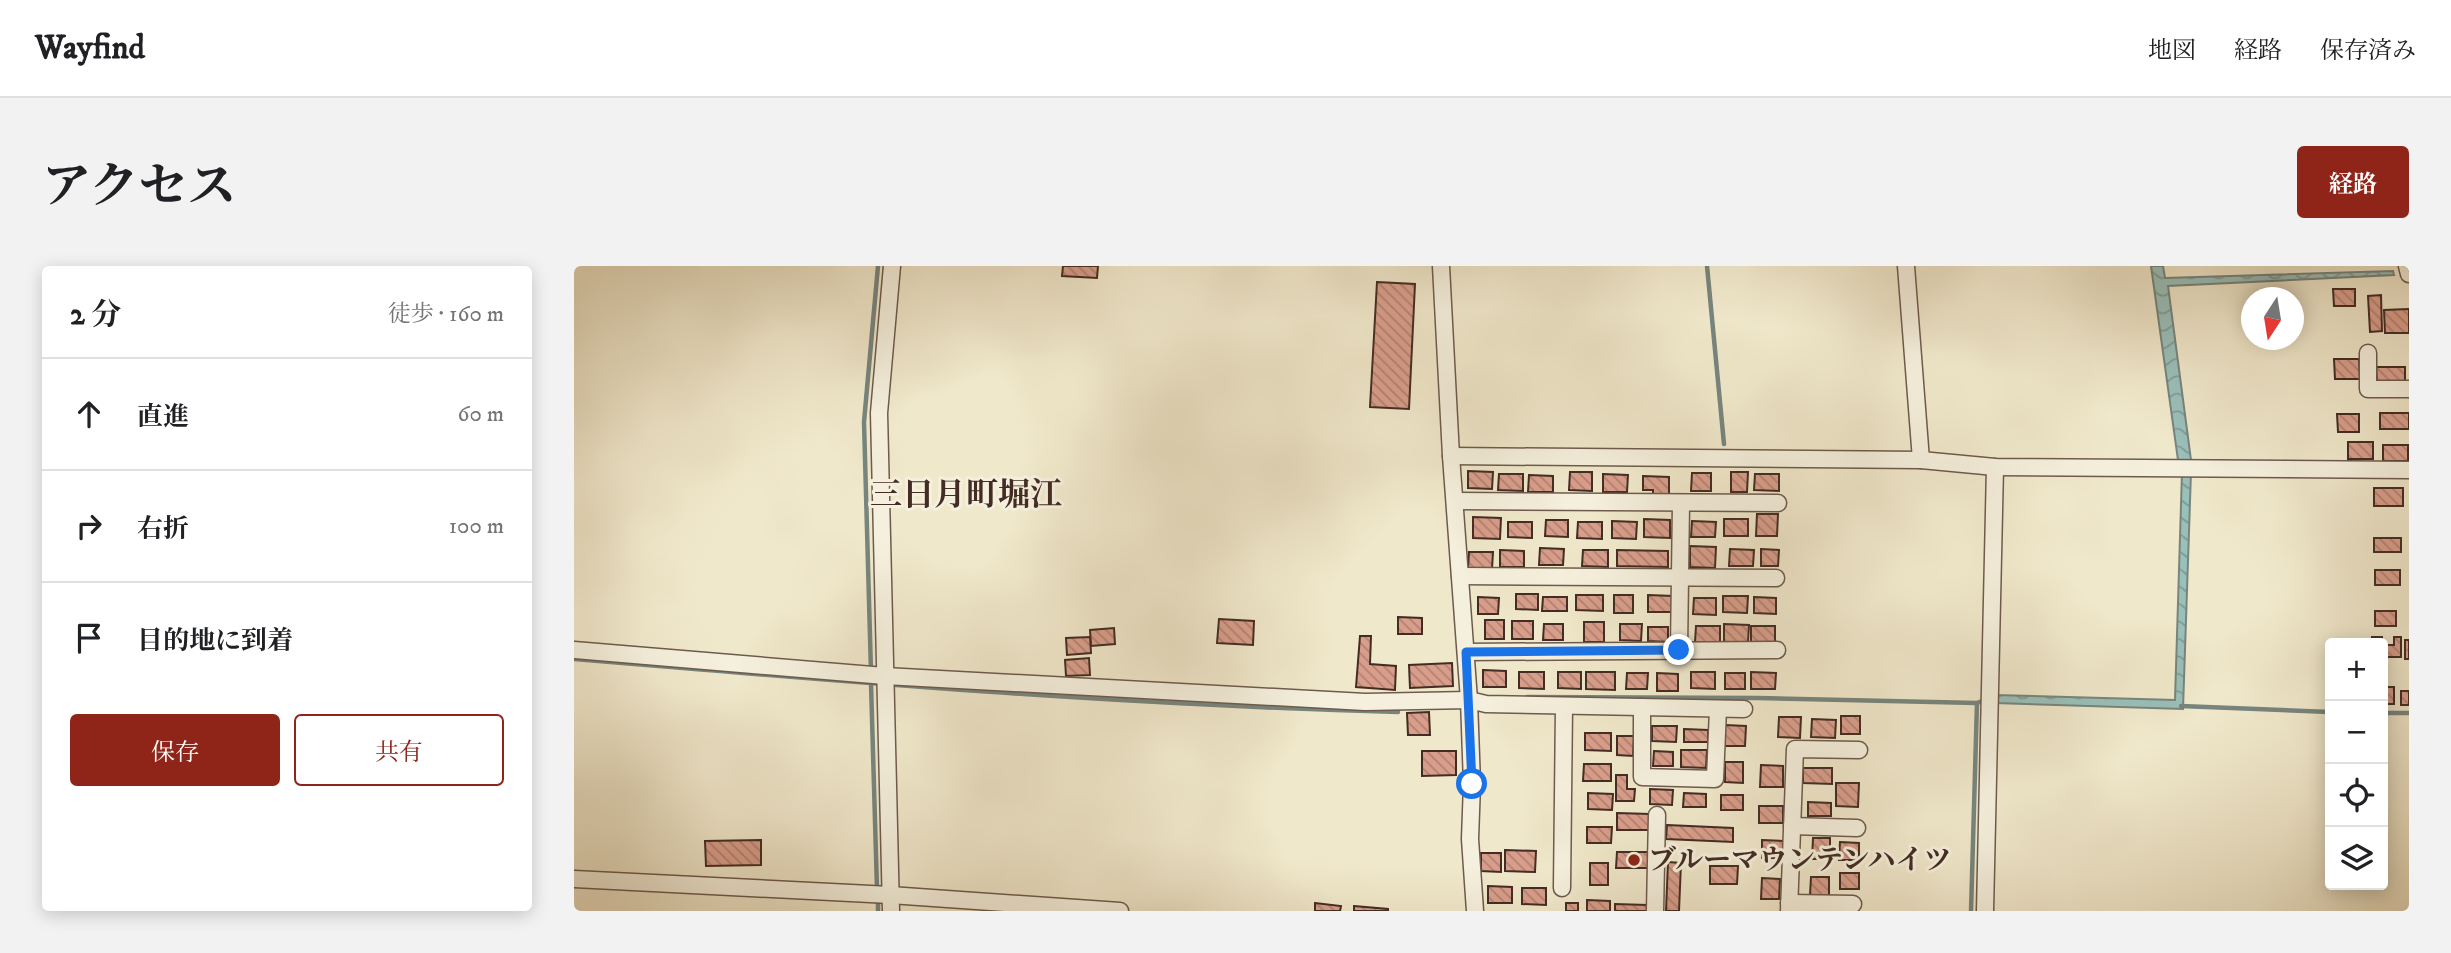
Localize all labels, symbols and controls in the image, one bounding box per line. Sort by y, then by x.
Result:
text: Wayfind [35,28,145,69]
text: 地図 [2148,36,2196,66]
text: 経路 [2234,36,2282,66]
text: 保存済み [2320,36,2416,66]
button: 経路 [2297,146,2409,218]
text: アクセス [42,157,237,219]
north arrow [2241,287,2304,350]
text: 2 分 [70,297,121,334]
text: 徒歩 · 160 m [388,300,504,329]
icon: ahead [70,395,108,433]
text: 60 m [457,400,504,429]
text: 直進 [137,401,189,434]
district label: 三日月町堀江 [870,476,1062,516]
icon: right [70,507,108,545]
text: 100 m [449,512,504,541]
text: 右折 [137,513,189,546]
icon: arrive [70,619,108,657]
text: 目的地に到着 [137,625,293,658]
route end [1663,634,1694,665]
map controls [2325,638,2388,890]
button: + [2325,638,2388,701]
button: − [2325,701,2388,764]
button: 保存 [70,714,280,786]
button: 共有 [294,714,504,786]
button: locate [2325,764,2388,827]
route start [1456,768,1487,799]
button: layers [2325,827,2388,890]
place label: ブルーマウンテンハイツ [1648,843,1952,878]
marker: ブルーマウンテンハイツ [1626,852,1642,868]

